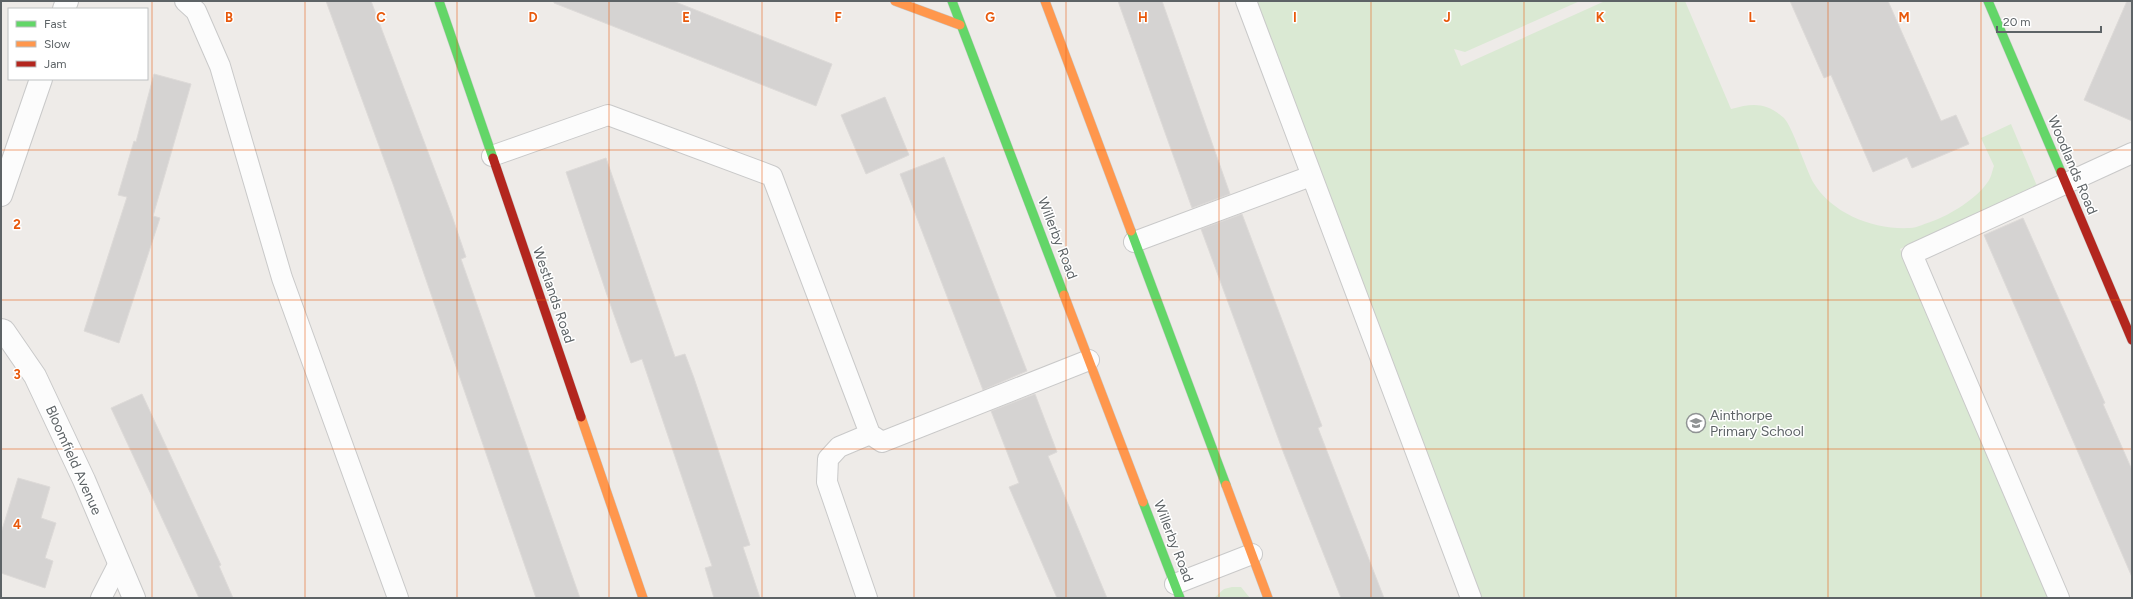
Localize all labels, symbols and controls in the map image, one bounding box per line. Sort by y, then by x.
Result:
legend [8,8,148,80]
scale bar [1997,8,2101,34]
text: B [225,10,233,25]
text: C [376,10,386,25]
text: D [528,10,538,25]
text: E [682,10,690,25]
text: F [834,10,842,25]
text: G [985,10,995,25]
text: H [1138,10,1148,25]
text: I [1293,10,1297,25]
text: J [1443,10,1451,25]
text: K [1596,10,1605,25]
text: L [1749,10,1756,25]
text: M [1898,10,1910,25]
text: 20 m [2003,15,2031,29]
text: Fast [44,17,67,31]
text: Slow [44,37,71,51]
text: Jam [44,57,67,71]
street label: Woodlands Road [2044,113,2101,217]
street label: Willerby Road [1034,195,1081,282]
text: 2 [13,217,21,232]
street label: Westlands Road [529,245,578,346]
text: 3 [13,367,21,382]
street label: Bloomfield Avenue [42,403,105,518]
place label: Ainthorpe Primary School [1710,407,1804,440]
school or university icon: Ainthorpe Primary School [1685,412,1707,434]
street label: Willerby Road [1150,498,1197,585]
text: 4 [13,517,21,532]

